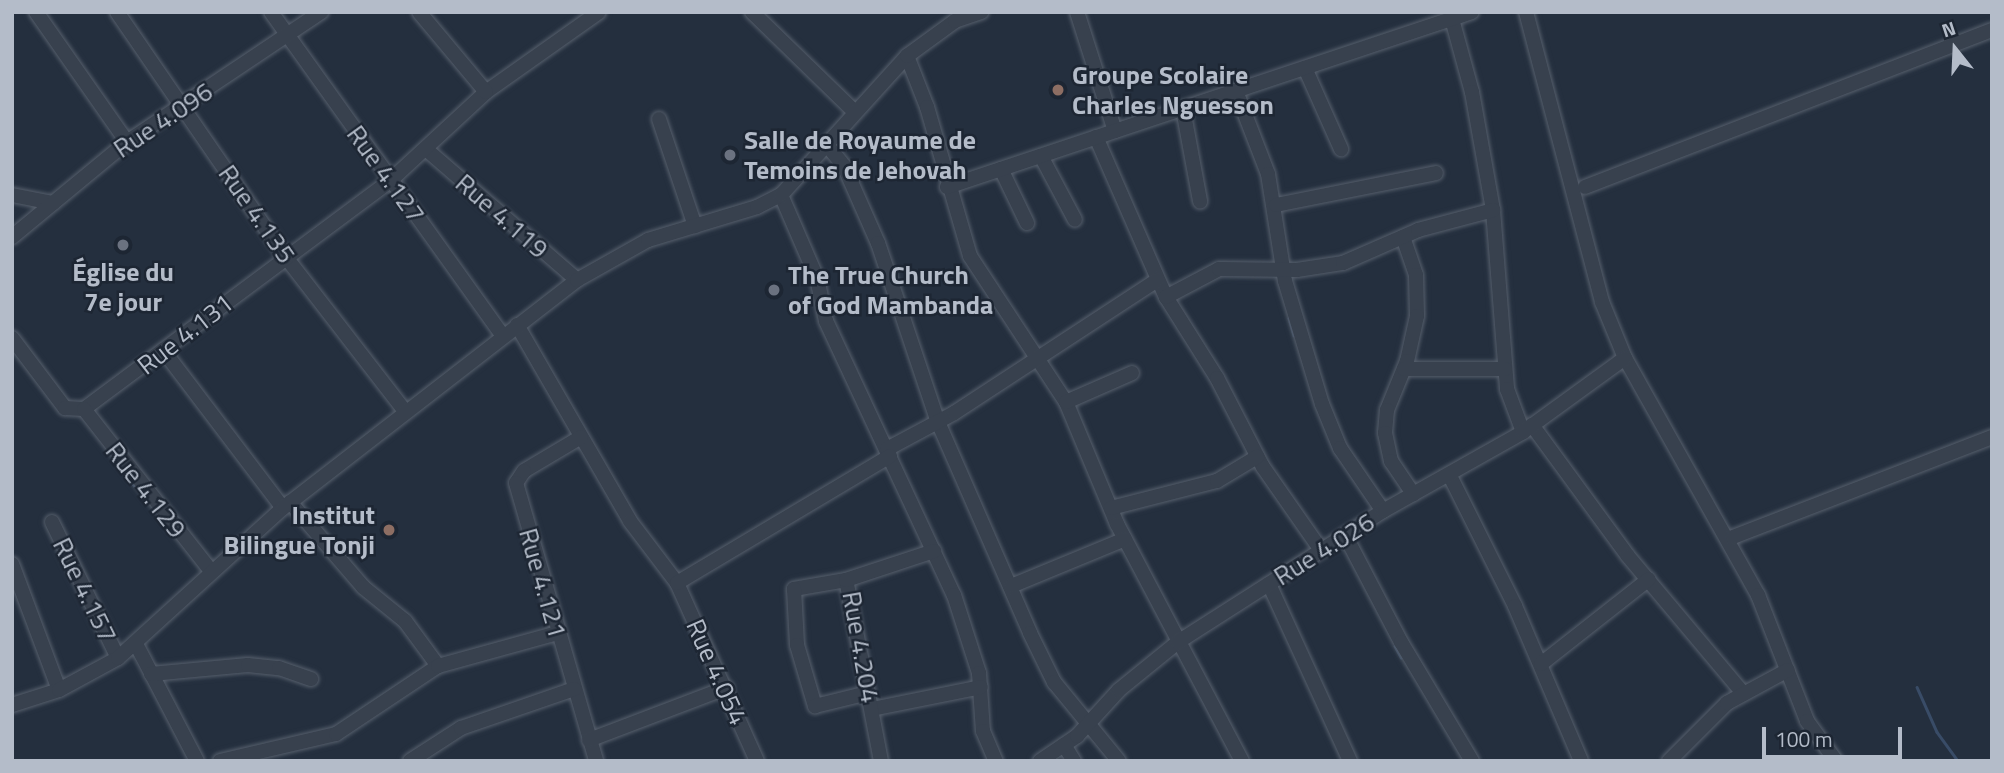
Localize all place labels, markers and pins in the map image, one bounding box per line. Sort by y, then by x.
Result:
place label: Groupe Scolaire Charles Nguesson [1072,59,1274,120]
marker: Groupe Scolaire Charles Nguesson [1050,82,1066,98]
place label: Salle de Royaume de Temoins de Jehovah [744,124,976,186]
marker: Salle de Royaume de Temoins de Jehovah [722,147,738,163]
marker: Église du 7e jour [115,237,131,253]
place label: Église du 7e jour [72,256,174,318]
place label: The True Church of God Mambanda [788,259,993,320]
marker: The True Church of God Mambanda [766,282,782,298]
place label: Institut Bilingue Tonji [224,499,375,560]
marker: Institut Bilingue Tonji [381,522,397,538]

